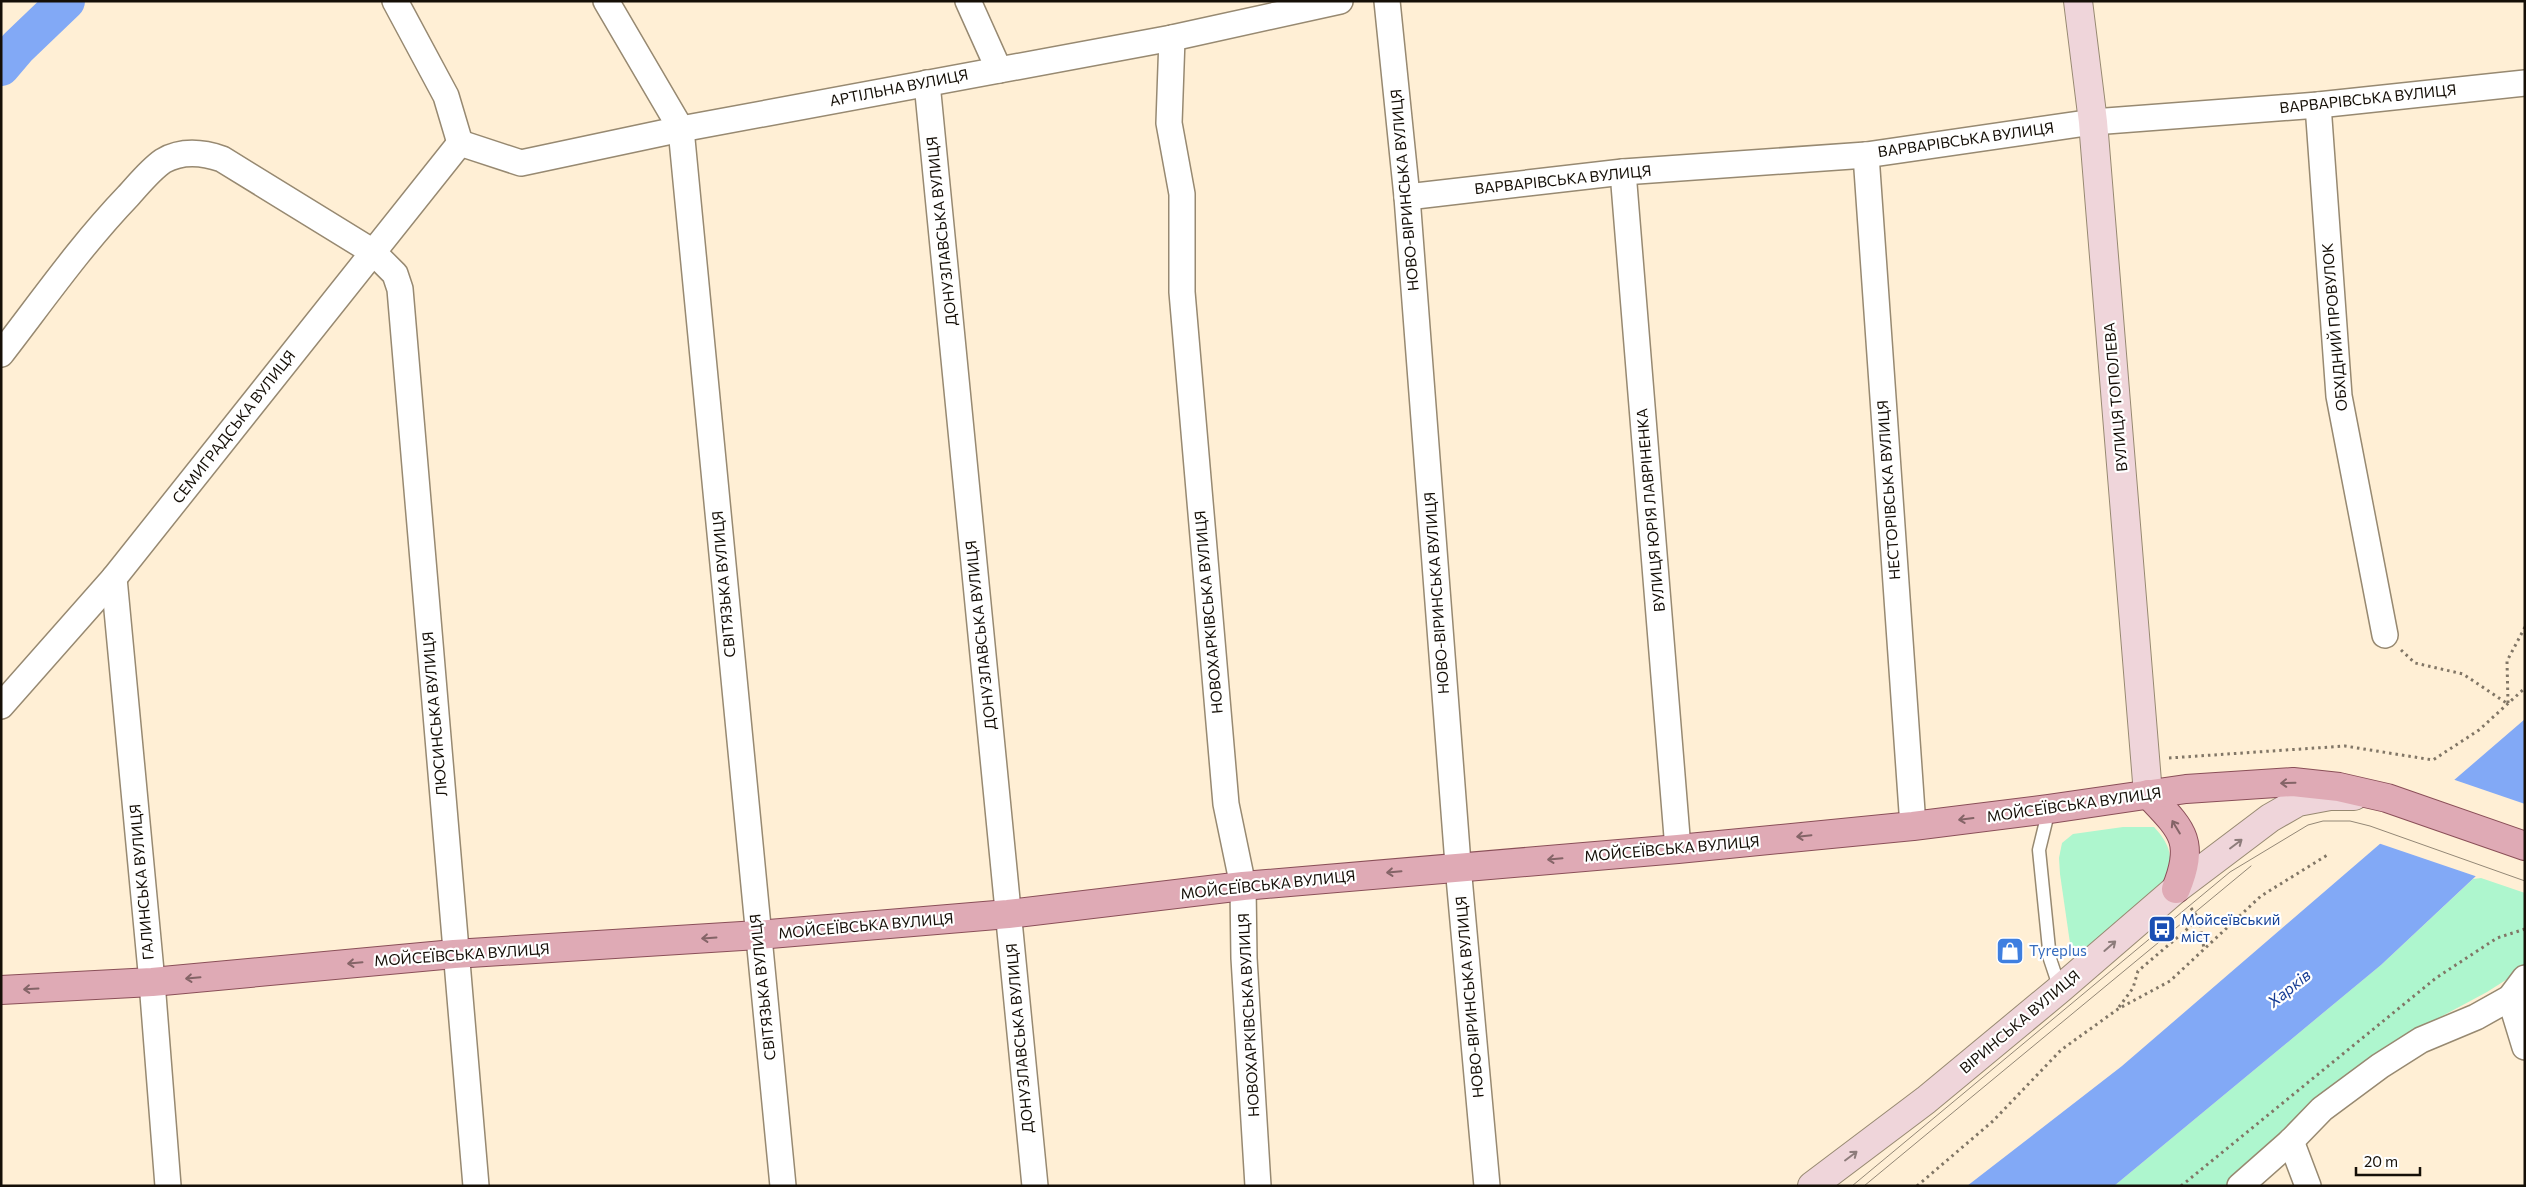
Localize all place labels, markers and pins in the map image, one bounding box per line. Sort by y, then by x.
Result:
place label: Мойсеївський міст [2181,910,2280,945]
bus stop icon: Мойсеївський міст [2147,914,2177,944]
shop icon: Tyreplus [1995,936,2025,966]
place label: Tyreplus [2029,941,2087,959]

